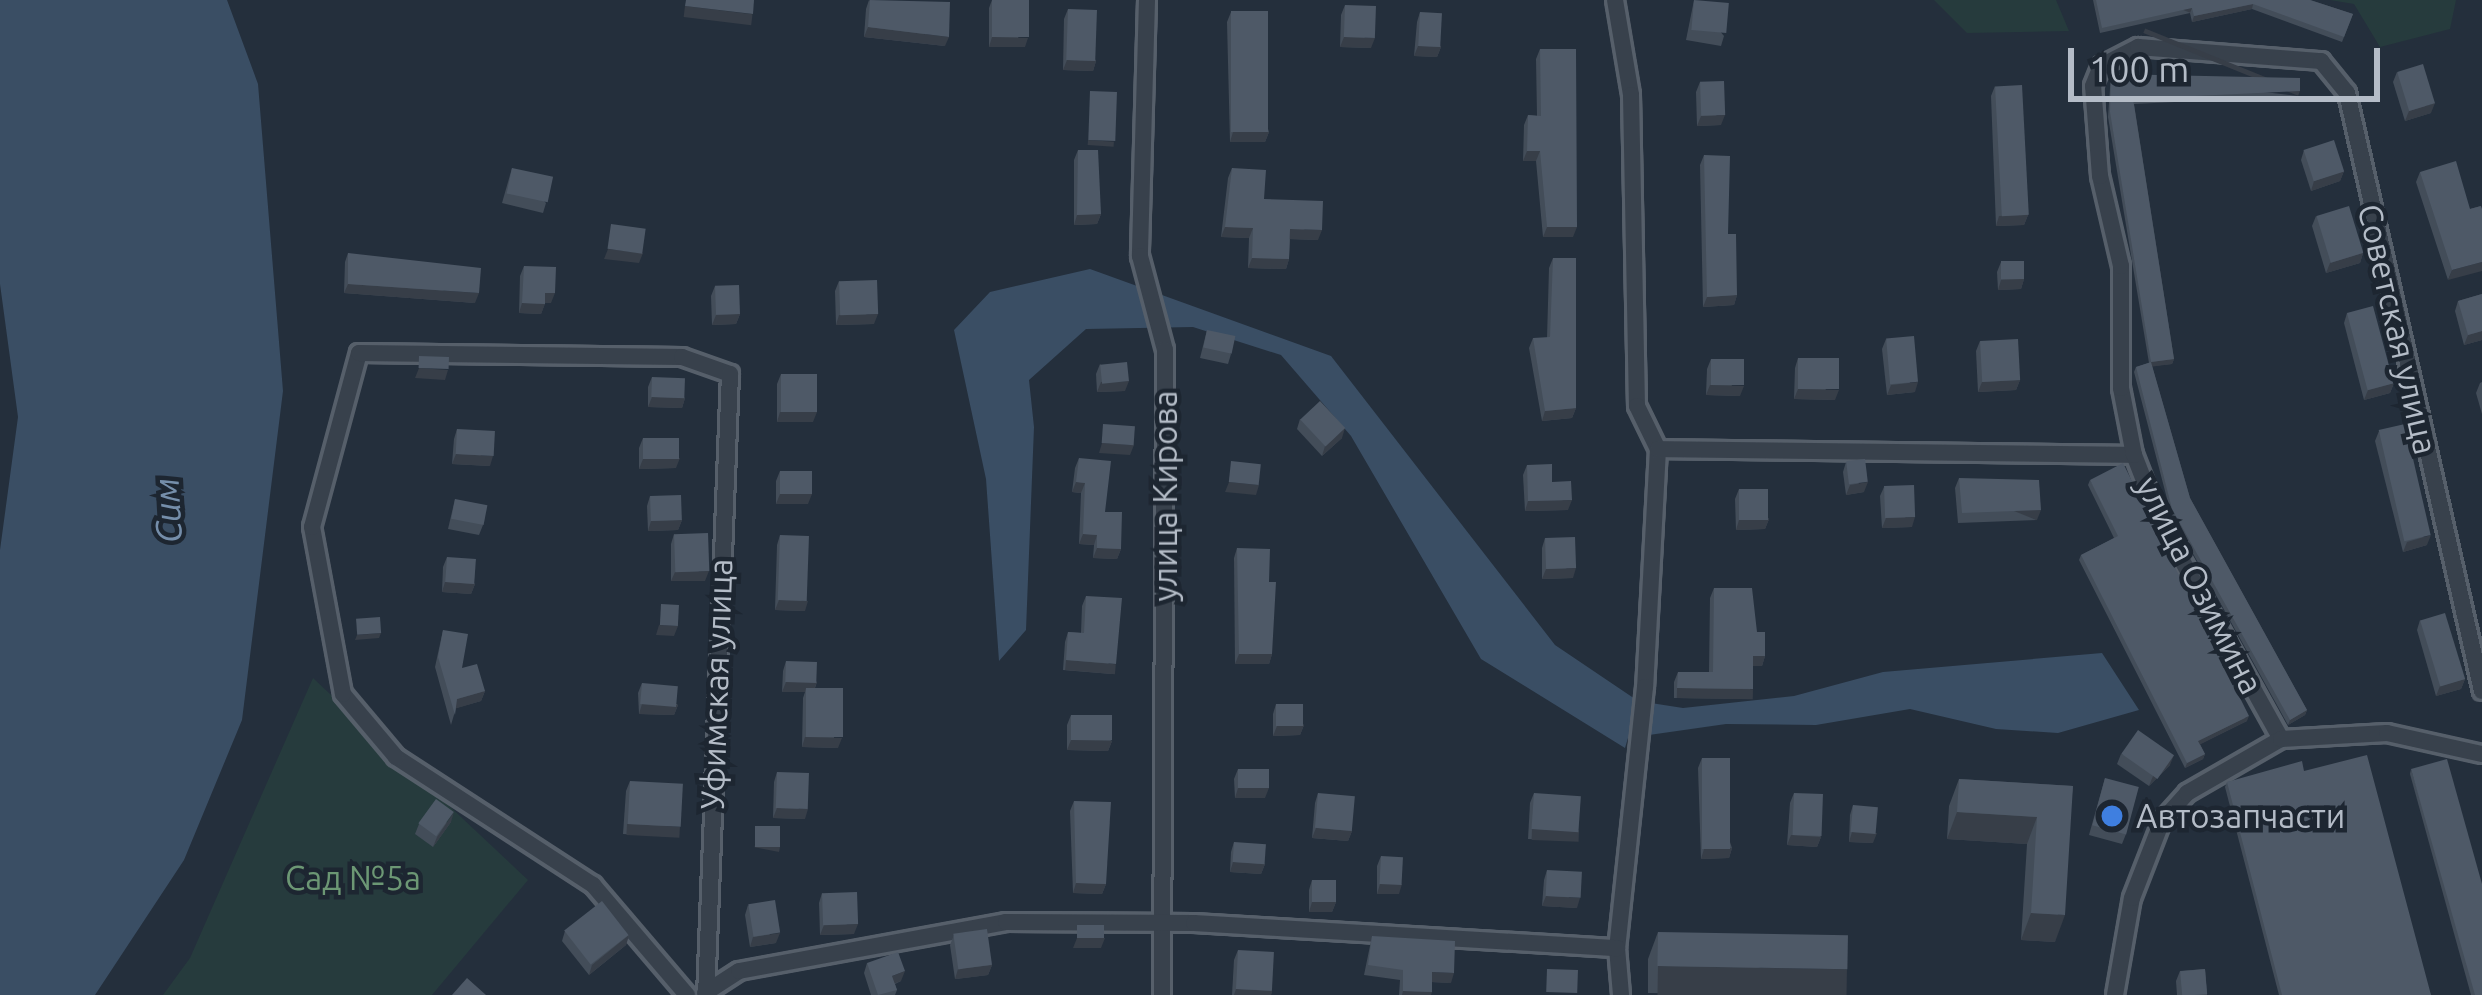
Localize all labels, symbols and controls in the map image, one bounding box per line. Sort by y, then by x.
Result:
scale bar [2074,24,2386,98]
text: 100 m [2089,48,2189,89]
street label: Советская улица [2350,200,2446,458]
street label: улица Кирова [1145,390,1185,602]
street label: улица Озимина [2128,470,2272,700]
water label: Сим [144,477,190,545]
street label: Уфимская улица [692,558,740,810]
place label: Автозапчасти [2136,796,2345,836]
marker: Автозапчасти [2099,803,2125,829]
park label: Сад №5а [285,858,421,898]

